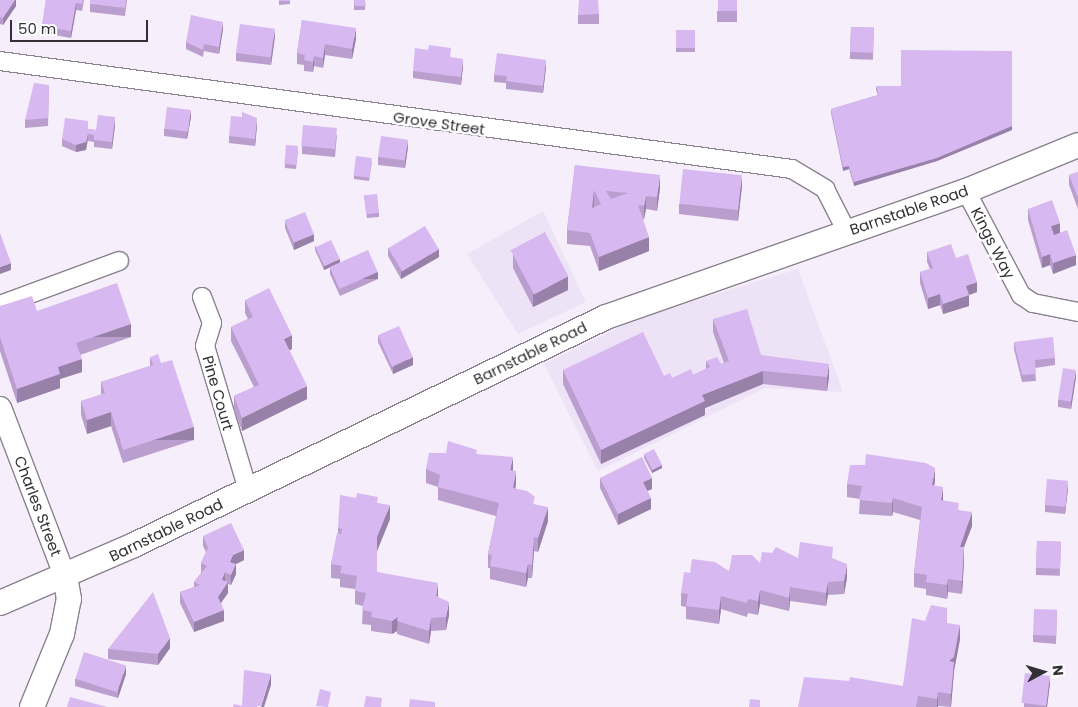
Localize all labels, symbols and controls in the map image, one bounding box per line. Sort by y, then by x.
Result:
scale bar [12,10,150,42]
text: 50 m [18,18,56,39]
street label: Grove Street [392,108,486,138]
street label: Barnstable Road [847,181,971,239]
street label: Kings Way [967,204,1019,282]
street label: Barnstable Road [470,318,590,388]
street label: Pine Court [199,353,237,433]
street label: Charles Street [11,453,65,559]
street label: Barnstable Road [106,495,226,565]
north arrow [1018,647,1068,697]
text: N [1047,664,1068,677]

